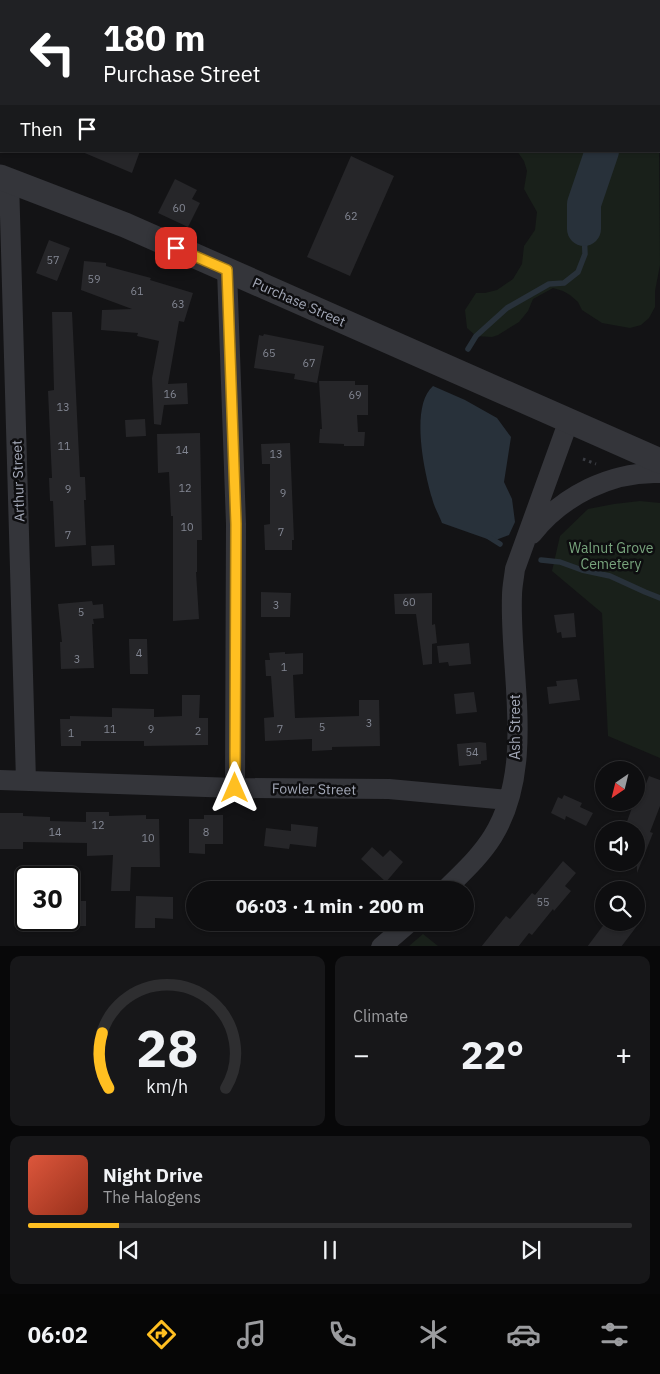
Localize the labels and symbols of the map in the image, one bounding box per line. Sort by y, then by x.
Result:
house number: 60 [172,201,186,215]
house number: 62 [344,209,358,223]
pin [155,227,197,269]
house number: 57 [46,253,60,267]
house number: 59 [87,272,101,286]
street label: Purchase Street [250,273,348,331]
house number: 61 [130,284,144,298]
house number: 63 [171,297,185,311]
house number: 65 [262,346,276,360]
house number: 67 [302,356,316,370]
house number: 16 [163,387,177,401]
house number: 69 [348,388,362,402]
house number: 13 [56,400,70,414]
house number: 11 [57,439,71,453]
street label: Arthur Street [8,440,28,522]
house number: 14 [175,443,189,457]
house number: 13 [269,447,283,461]
house number: 12 [178,481,192,495]
house number: 9 [65,482,71,496]
house number: 9 [280,486,286,500]
house number: 10 [180,520,194,534]
house number: 7 [278,525,284,539]
house number: 7 [65,528,71,542]
park label: Walnut Grove Cemetery [569,539,654,573]
house number: 60 [402,595,416,609]
house number: 3 [273,598,279,612]
house number: 5 [78,605,84,619]
house number: 4 [136,646,143,660]
house number: 3 [74,652,80,666]
house number: 1 [281,660,288,674]
street label: Ash Street [506,694,524,760]
house number: 3 [366,716,372,730]
house number: 5 [319,720,325,734]
house number: 11 [103,722,117,736]
house number: 9 [148,722,154,736]
house number: 7 [277,722,283,736]
house number: 2 [195,724,201,738]
house number: 1 [68,726,75,740]
house number: 54 [465,745,479,759]
position arrow [208,761,260,813]
north arrow [595,761,645,811]
street label: Fowler Street [272,779,356,799]
house number: 12 [91,818,105,832]
house number: 14 [48,825,62,839]
house number: 8 [203,825,209,839]
house number: 10 [141,831,155,845]
speed limit sign: 30 [15,866,80,931]
house number: 55 [536,895,550,909]

